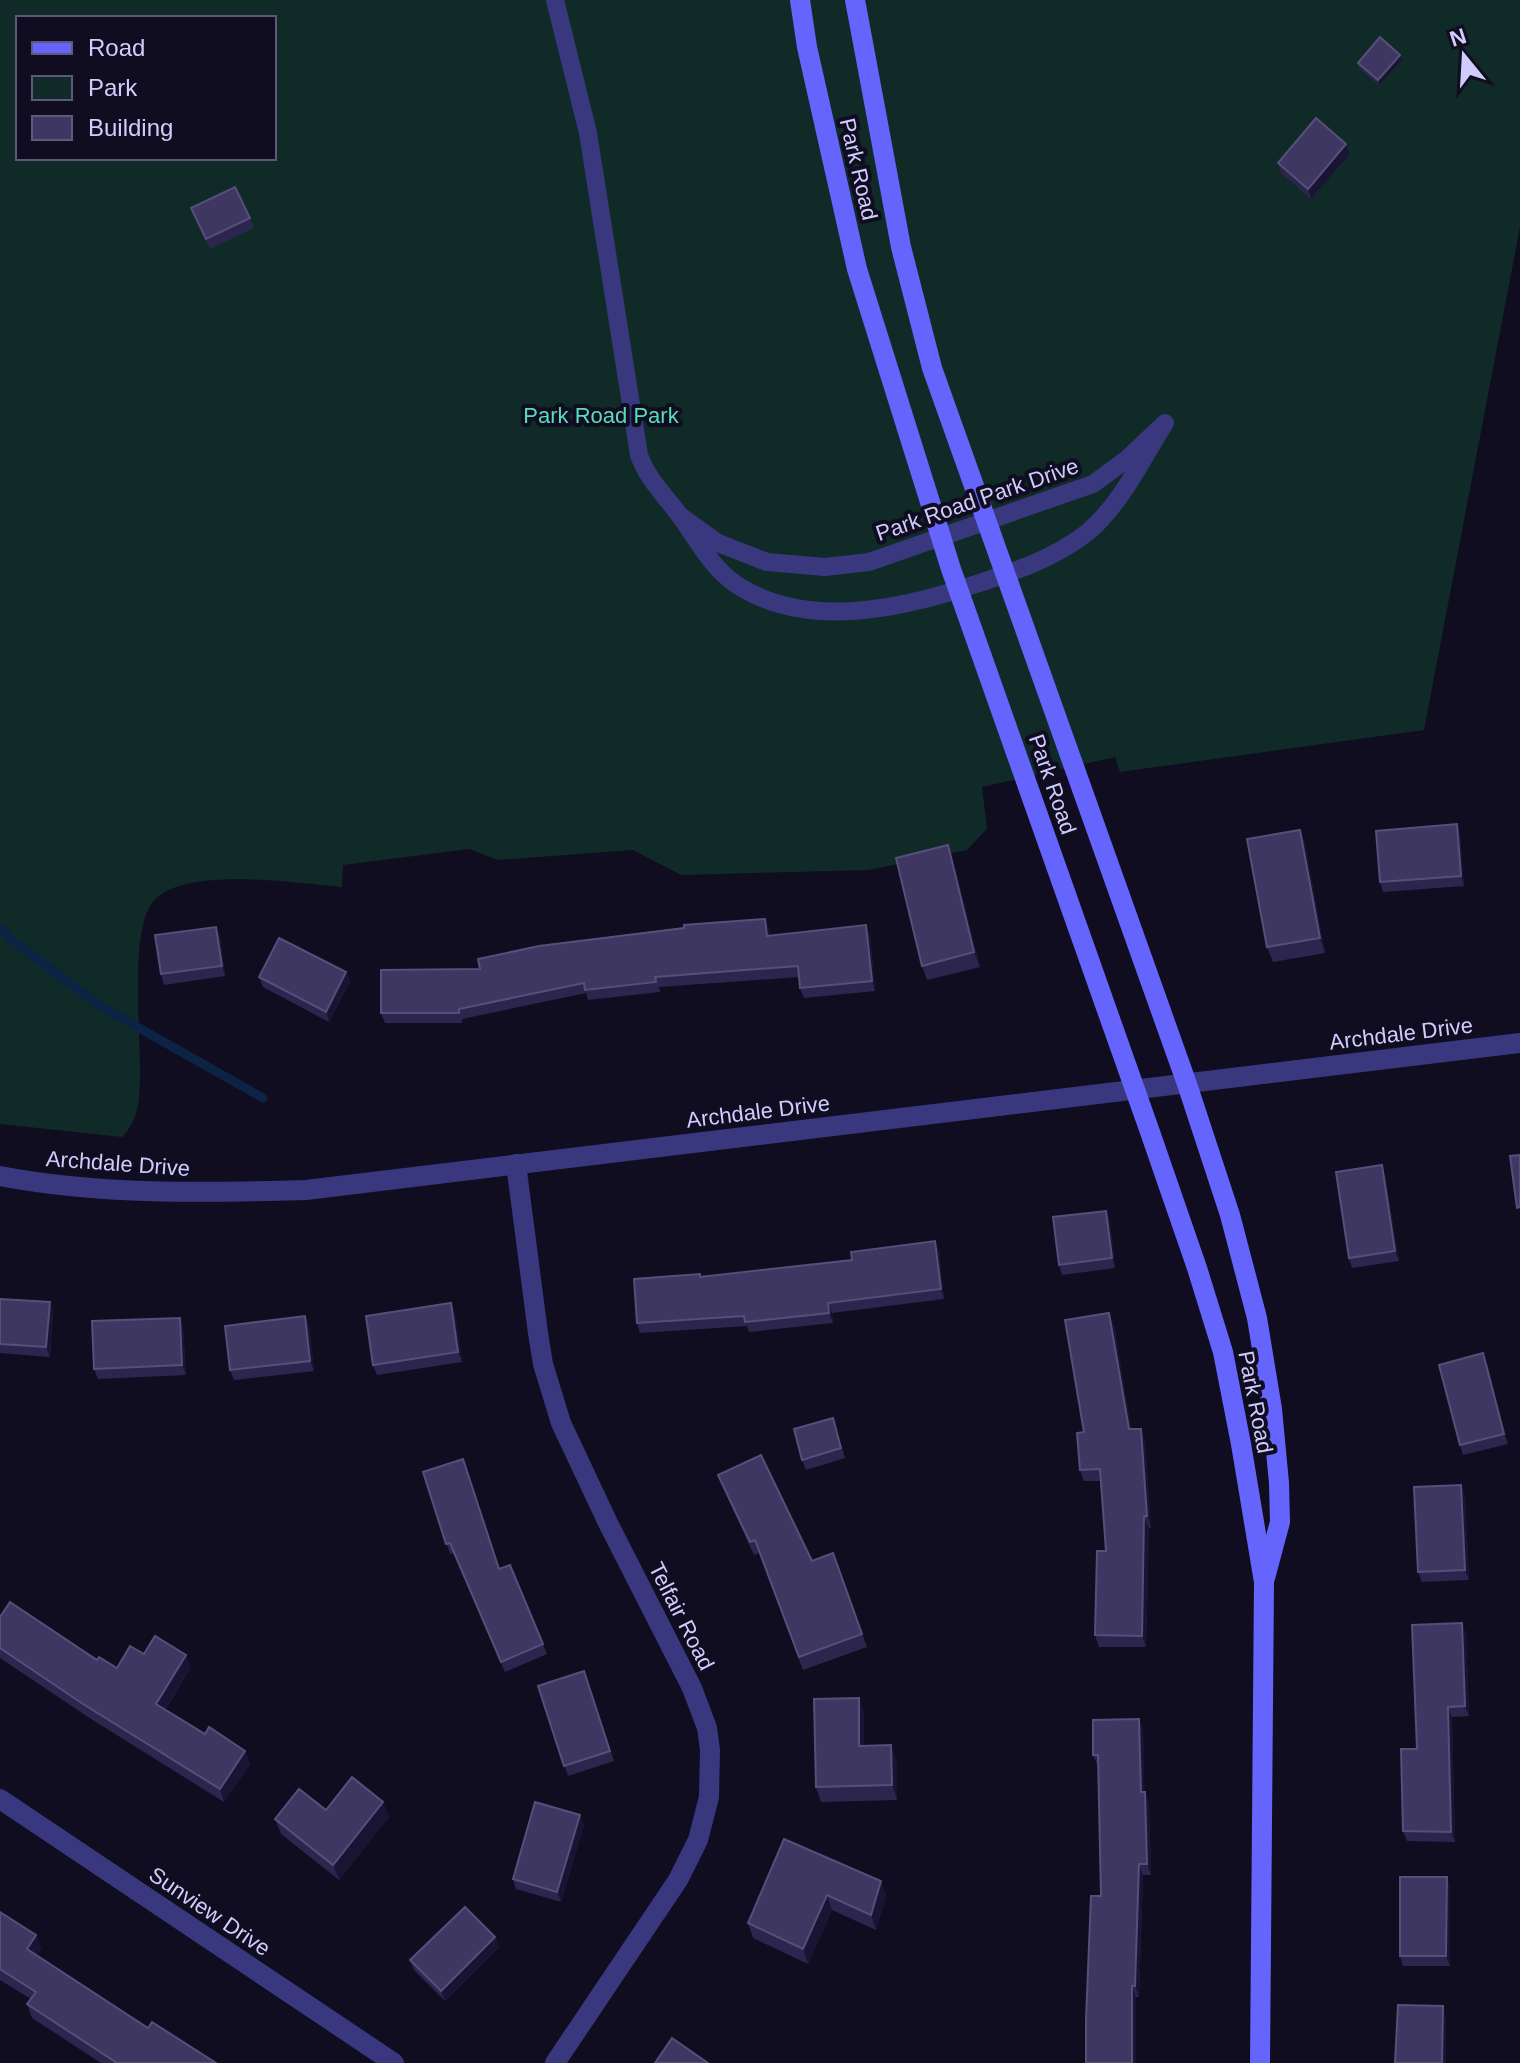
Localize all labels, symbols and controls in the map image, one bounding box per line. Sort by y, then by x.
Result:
legend [16,16,276,160]
north arrow [1424,16,1504,96]
text: N [1447,23,1469,52]
text: Road [88,34,145,61]
text: Park [88,74,138,101]
text: Building [88,114,173,141]
street label: Park Road [835,116,882,223]
park label: Park Road Park [523,403,680,428]
street label: Park Road Park Drive [873,453,1082,546]
street label: Park Road [1024,731,1081,837]
street label: Archdale Drive [1328,1012,1474,1055]
street label: Archdale Drive [685,1090,831,1133]
street label: Archdale Drive [45,1146,191,1181]
street label: Park Road [1233,1349,1278,1456]
street label: Telfair Road [644,1558,719,1674]
street label: Sunview Drive [144,1862,275,1961]

